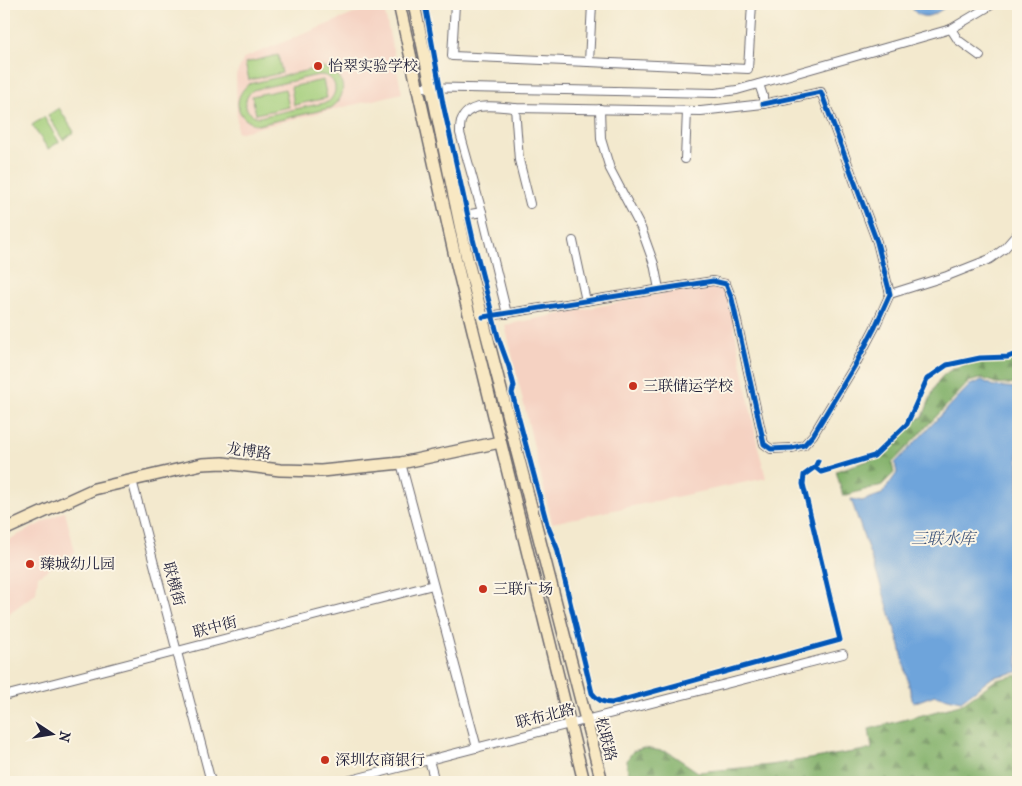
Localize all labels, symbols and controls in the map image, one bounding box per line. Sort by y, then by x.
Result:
place label: 怡翠实验学校 [328,57,418,75]
marker: 怡翠实验学校 [312,60,324,72]
place label: 三联储运学校 [643,377,733,395]
marker: 三联储运学校 [627,380,639,392]
street label: 龙博路 [226,439,272,463]
water label: 三联水库 [911,529,978,548]
place label: 臻城幼儿园 [40,555,115,573]
marker: 臻城幼儿园 [24,558,36,570]
street label: 联横街 [159,560,189,608]
place label: 三联广场 [493,580,553,598]
marker: 三联广场 [477,583,489,595]
street label: 联中街 [191,612,239,642]
street label: 联布北路 [514,700,576,732]
north arrow [28,708,78,758]
street label: 松联路 [592,715,620,763]
text: N [55,730,74,744]
place label: 深圳农商银行 [335,751,425,769]
marker: 深圳农商银行 [319,754,331,766]

